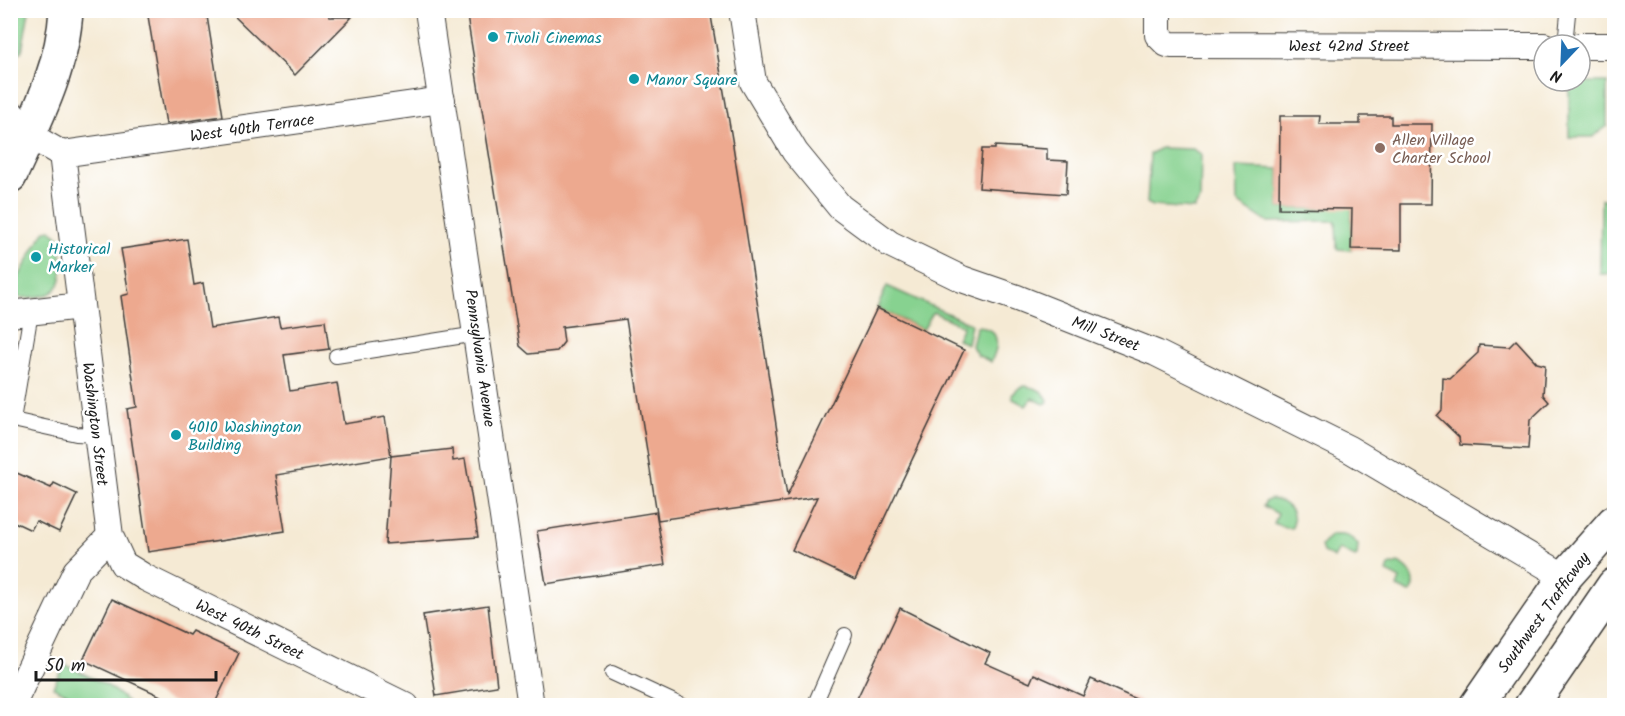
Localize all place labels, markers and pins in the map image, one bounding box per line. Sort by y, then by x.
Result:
place label: Tivoli Cinemas [505,26,602,51]
marker: Tivoli Cinemas [486,30,500,44]
place label: Manor Square [646,68,737,93]
marker: Manor Square [627,72,641,86]
place label: Allen Village Charter School [1392,128,1491,171]
marker: Allen Village Charter School [1373,141,1387,155]
place label: Historical Marker [48,237,111,280]
marker: Historical Marker [29,250,43,264]
place label: 4010 Washington Building [188,415,302,458]
marker: 4010 Washington Building [169,428,183,442]

